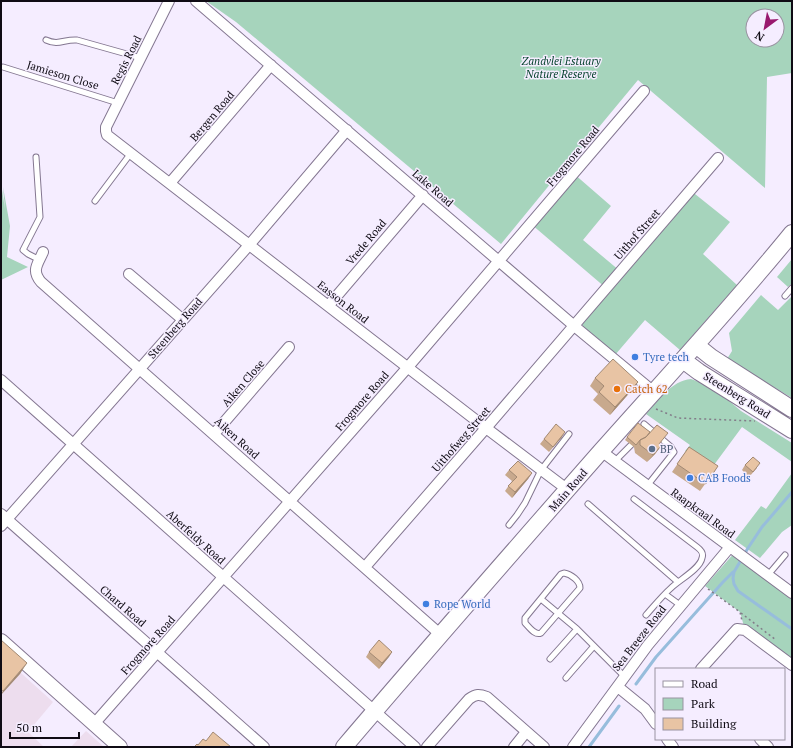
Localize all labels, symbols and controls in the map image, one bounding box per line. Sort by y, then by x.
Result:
north arrow [745,8,785,48]
text: N [752,28,767,45]
street label: Regis Road [108,33,144,87]
park label: Zandvlei Estuary Nature Reserve [522,54,601,81]
street label: Jamieson Close [25,57,101,93]
street label: Bergen Road [187,88,237,144]
street label: Frogmore Road [544,123,602,189]
street label: Lake Road [410,166,456,210]
street label: Uithof Street [611,206,663,262]
street label: Vrede Road [343,216,389,268]
street label: Easson Road [315,278,371,326]
street label: Steenberg Road [145,295,205,361]
place label: Tyre tech [643,350,690,364]
marker: Tyre tech [630,352,640,362]
street label: Aiken Close [219,356,268,409]
street label: Frogmore Road [332,368,392,434]
street label: Steenberg Road [701,369,773,421]
place label: Catch 62 [625,382,668,396]
marker: Catch 62 [612,384,622,394]
street label: Uithofweg Street [429,403,493,475]
street label: Aiken Road [212,414,262,462]
place label: BP [660,442,674,456]
marker: BP [647,444,657,454]
street label: Main Road [546,466,590,514]
place label: CAB Foods [698,471,751,485]
marker: CAB Foods [685,473,695,483]
street label: Raapkraal Road [668,485,738,541]
street label: Aberfeldy Road [164,507,228,567]
street label: Chard Road [97,582,149,630]
place label: Rope World [434,597,491,611]
marker: Rope World [421,599,431,609]
street label: Sea Breeze Road [609,602,669,674]
street label: Frogmore Road [118,613,178,677]
legend [655,668,785,740]
text: Road [691,676,718,691]
text: Park [691,696,716,711]
scale bar [10,714,79,740]
text: Building [691,716,737,731]
text: 50 m [16,720,43,735]

